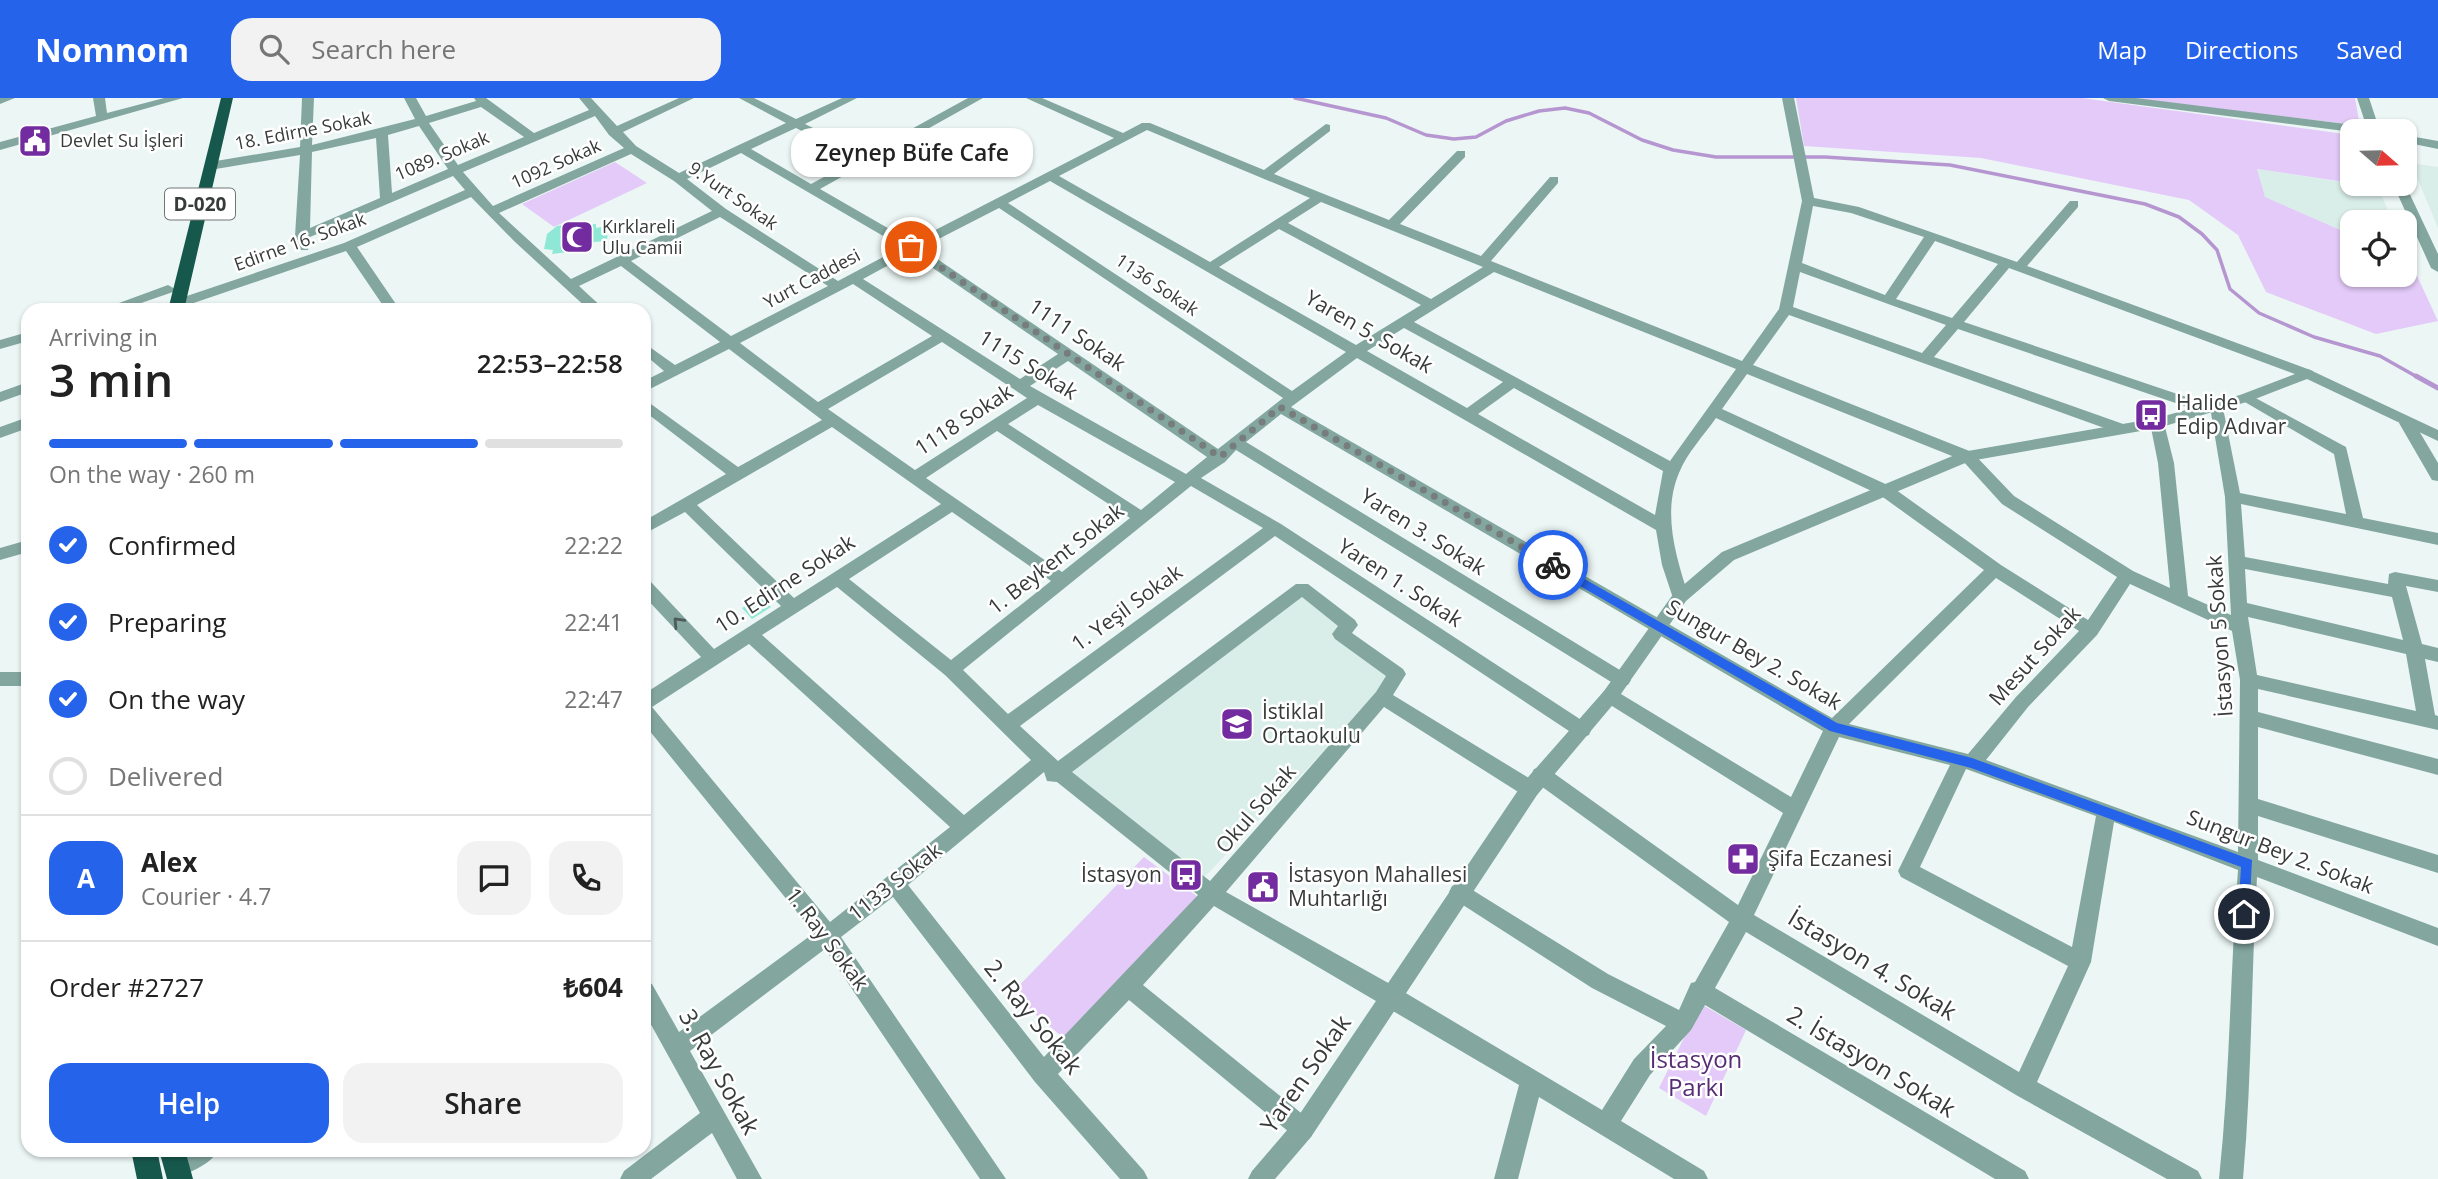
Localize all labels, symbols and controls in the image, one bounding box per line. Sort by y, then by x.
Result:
search box [231,18,721,81]
text: Nomnom [35,27,189,72]
icon: search [255,30,293,68]
text: Search here [311,31,456,67]
text: Map [2097,33,2147,66]
text: Directions [2185,33,2298,66]
text: Saved [2336,33,2403,66]
street label: 18. Edirne Sokak [233,105,374,155]
north arrow [2340,119,2417,196]
map controls [2340,119,2417,287]
public building icon: Devlet Su İşleri [16,122,54,160]
street label: 1089. Sokak [391,124,493,186]
place label: Devlet Su İşleri [60,128,184,152]
callout: Zeynep Büfe Cafe [790,128,1032,177]
street label: 1092 Sokak [507,132,605,193]
text: Zeynep Büfe Cafe [815,136,1009,168]
street label: 9.Yurt Sokak [684,155,784,235]
road number: D-020 [165,188,235,220]
street label: Edirne 16. Sokak [231,206,369,276]
button: locate [2340,210,2417,287]
place label: Kırklareli Ulu Camii [602,214,682,259]
pin [881,217,941,277]
mosque icon: Kırklareli Ulu Camii [558,218,596,256]
icon: bag [892,228,930,266]
street label: Yurt Caddesi [759,243,864,314]
street label: 1136 Sokak [1111,248,1204,321]
street label: Yaren 5. Sokak [1301,283,1438,379]
street label: 1111 Sokak [1024,291,1132,377]
text: Arriving in [49,321,158,353]
street label: 1115 Sokak [974,323,1083,406]
text: 22:53–22:58 [477,345,623,381]
text: 3 min [49,348,173,410]
street label: 1118 Sokak [909,377,1018,461]
place label: Halide Edip Adıvar [2176,388,2287,440]
bus stop icon: Halide Edip Adıvar [2132,396,2170,434]
text: On the way · 260 m [49,458,255,490]
street label: Yaren 3. Sokak [1355,481,1492,581]
street label: 1. Beykent Sokak [982,496,1129,620]
icon: check [49,526,87,564]
text: Confirmed [108,527,236,563]
street label: 10. Edirne Sokak [709,527,860,639]
text: 22:22 [564,529,623,561]
courier [1518,530,1588,600]
street label: Yaren 1. Sokak [1333,531,1468,633]
icon: bike [1534,546,1572,584]
street label: İstasyon 5 Sokak [2199,554,2239,718]
street label: 1. Yeşil Sokak [1065,558,1187,657]
street label: Sungur Bey 2. Sokak [1662,593,1847,716]
street label: Mesut Sokak [1982,600,2086,711]
icon: check [49,603,87,641]
text: Preparing [108,604,226,640]
text: 22:41 [564,606,623,638]
one-way arrow [674,617,687,630]
icon: check [49,680,87,718]
text: On the way [108,681,245,717]
text: 22:47 [564,683,623,715]
place label: İstiklal Ortaokulu [1262,697,1361,749]
school or university icon: İstiklal Ortaokulu [1218,705,1256,743]
text: Delivered [108,758,223,794]
street label: Okul Sokak [1209,758,1302,859]
street label: Sungur Bey 2. Sokak [2183,803,2378,900]
street label: 1133 Sokak [842,836,947,927]
pharmacy icon: Şifa Eczanesi [1724,840,1762,878]
button: chat [457,841,531,915]
button: phone [549,841,623,915]
text: Alex [141,844,197,880]
place label: Şifa Eczanesi [1768,844,1892,872]
bus stop icon: İstasyon [1167,856,1205,894]
text: A [77,860,95,896]
place label: İstasyon [1081,860,1162,888]
place label: İstasyon Mahallesi Muhtarlığı [1288,860,1467,912]
public building icon: İstasyon Mahallesi Muhtarlığı [1244,868,1282,906]
text: Courier · 4.7 [141,880,271,912]
street label: 1. Ray Sokak [780,881,876,995]
pin [2214,884,2274,944]
icon: home [2225,895,2263,933]
street label: İstasyon 4. Sokak [1782,900,1964,1027]
street label: 2. Ray Sokak [978,952,1091,1081]
text: Order #2727 [49,969,204,1005]
text: ₺604 [564,969,623,1005]
street label: 2. İstasyon Sokak [1781,997,1963,1124]
street label: 3. Ray Sokak [672,1003,769,1140]
street label: Yaren Sokak [1252,1007,1358,1139]
park label: İstasyon Parkı [1650,1042,1742,1103]
button: Help [49,1063,329,1143]
button: Share [343,1063,623,1143]

